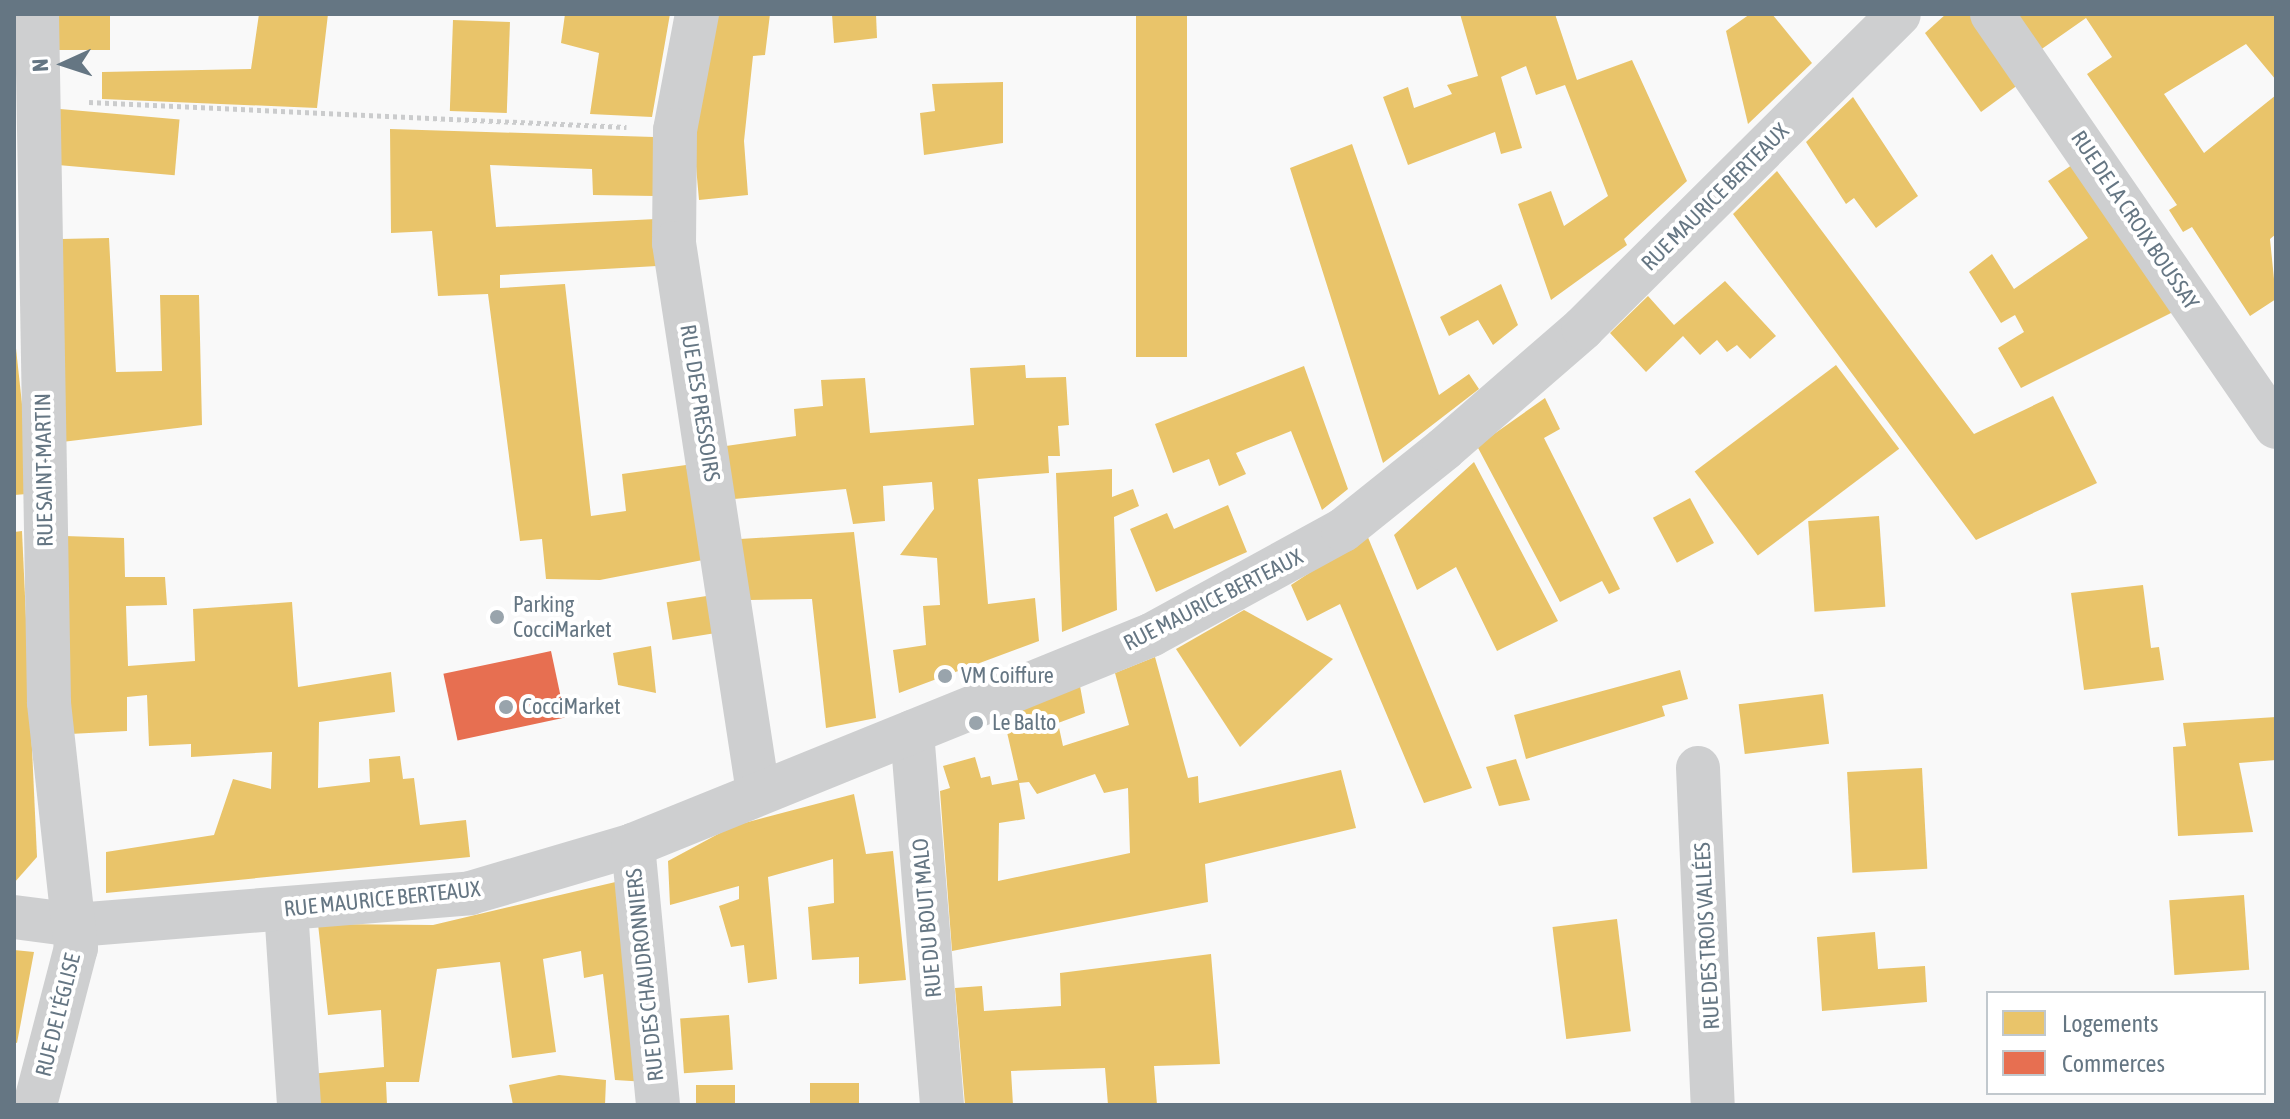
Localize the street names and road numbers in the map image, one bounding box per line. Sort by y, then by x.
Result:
street label: RUE MAURICE BERTEAUX [1636,118,1794,276]
street label: RUE DE LA CROIX BOUSSAY [2065,126,2205,314]
street label: RUE DES PRESSOIRS [675,323,725,483]
street label: RUE SAINT-MARTIN [29,393,59,547]
street label: RUE MAURICE BERTEAUX [1119,543,1307,657]
street label: RUE DU BOUT MALO [907,837,947,999]
street label: RUE DES TROIS VALLÉES [1689,842,1725,1030]
street label: RUE DES CHAUDRONNIERS [621,867,669,1083]
street label: RUE MAURICE BERTEAUX [283,876,481,922]
street label: RUE DE L'ÉGLISE [30,951,86,1079]

